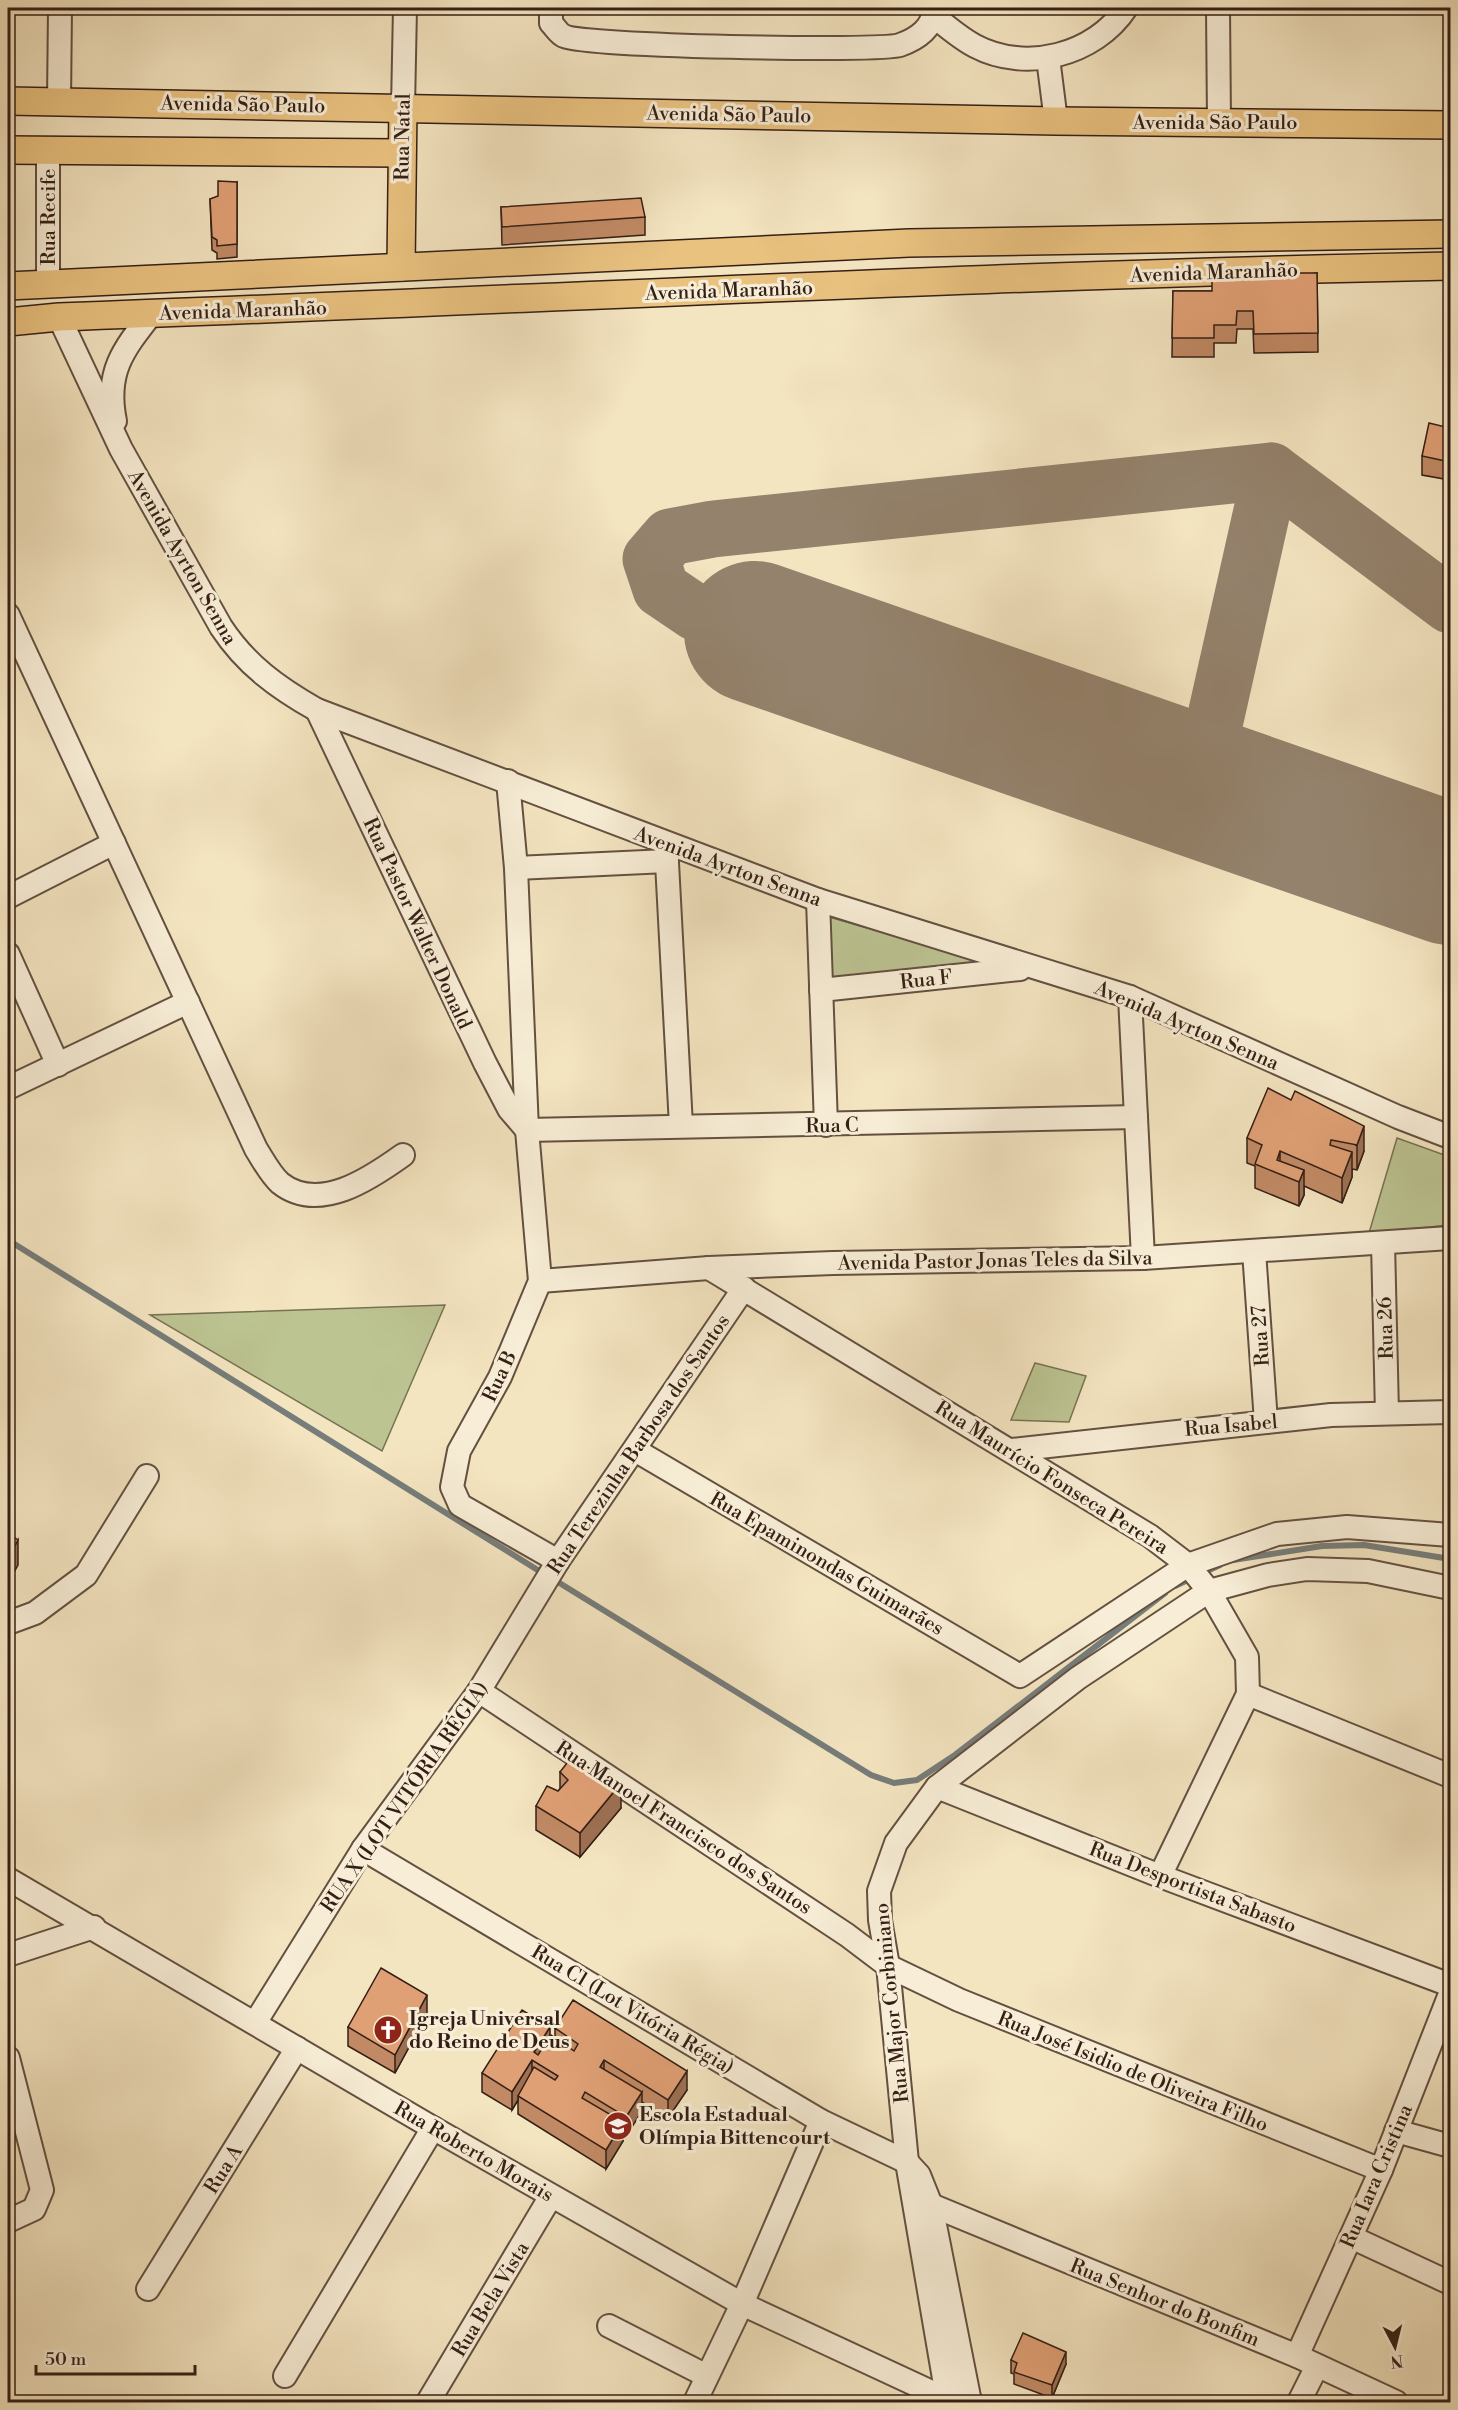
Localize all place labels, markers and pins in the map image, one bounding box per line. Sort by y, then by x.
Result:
place label: Igreja Universal do Reino de Deus [409,2007,570,2055]
church icon: Igreja Universal do Reino de Deus [372,2014,404,2046]
place label: Escola Estadual Olímpia Bittencourt [639,2103,831,2151]
school or university icon: Escola Estadual Olímpia Bittencourt [602,2110,634,2142]

